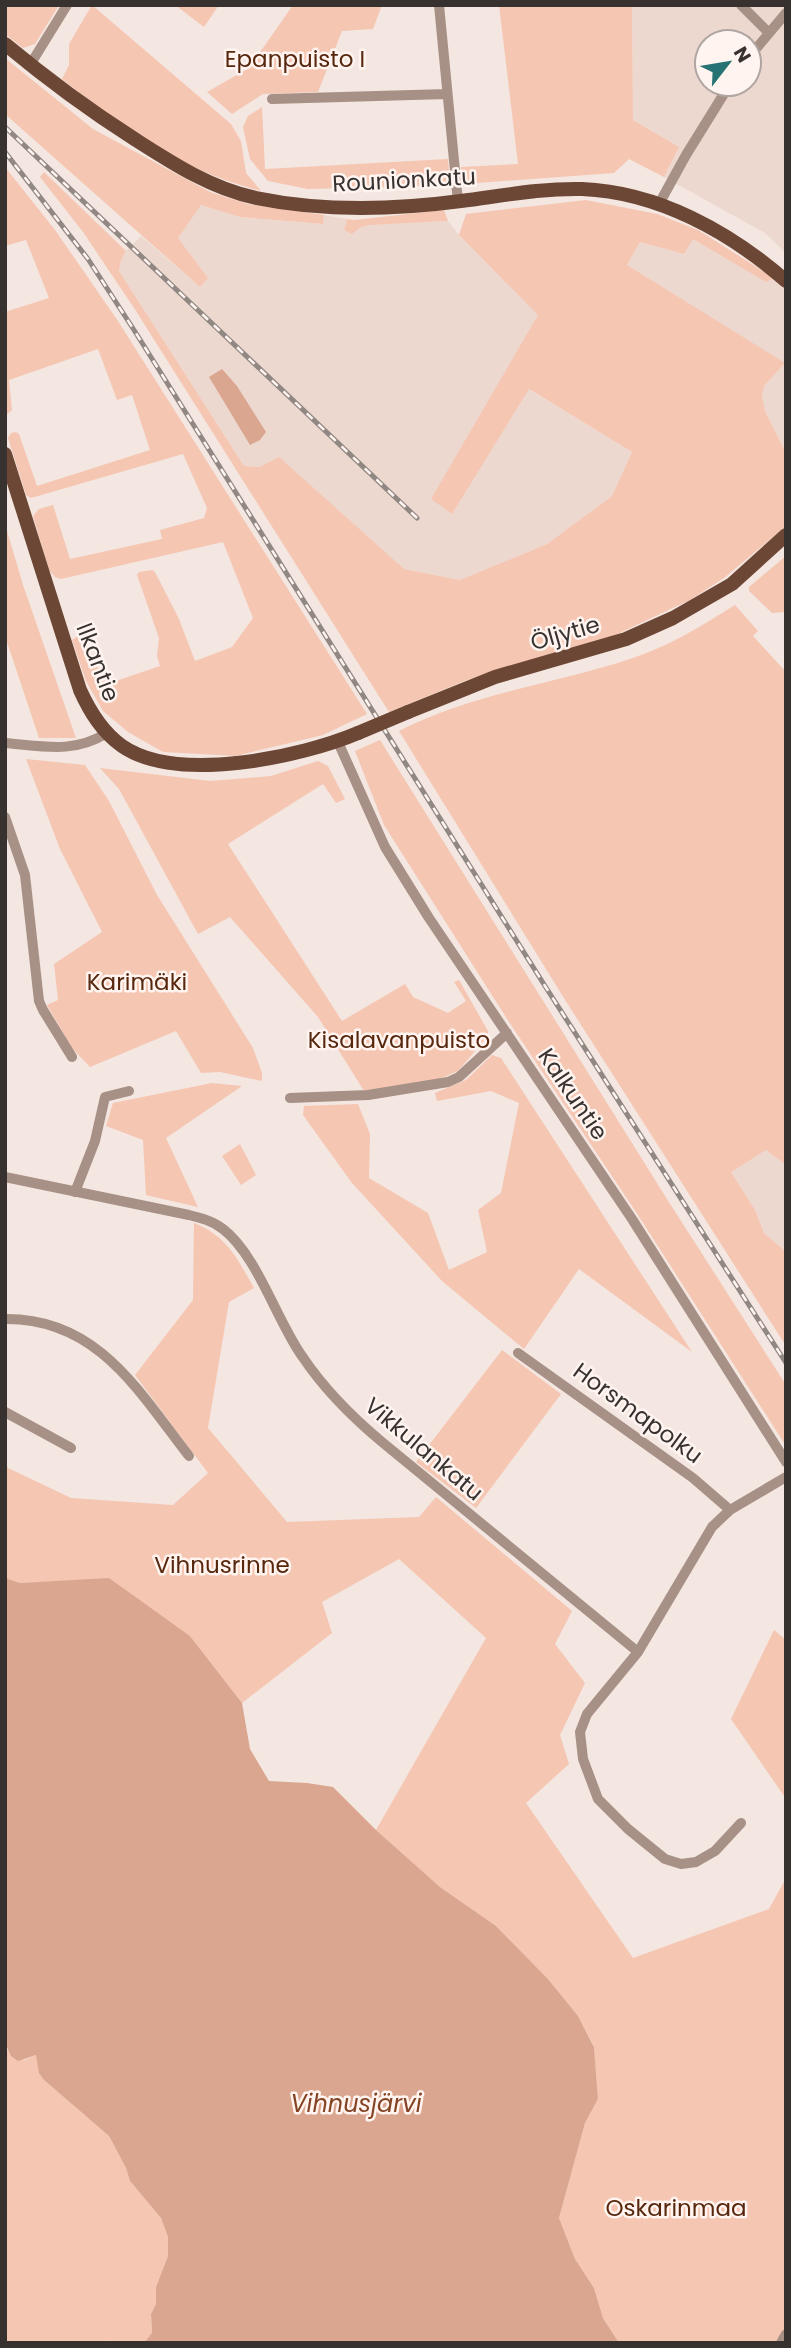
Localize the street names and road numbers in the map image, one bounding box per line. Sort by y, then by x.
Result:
street label: Rounionkatu [331,160,477,200]
street label: Öljytie [527,608,603,658]
street label: Ilkantie [68,618,128,706]
street label: Kalkuntie [531,1042,615,1146]
street label: Horsmapolku [567,1355,709,1471]
street label: Vikkulankatu [358,1390,490,1508]

